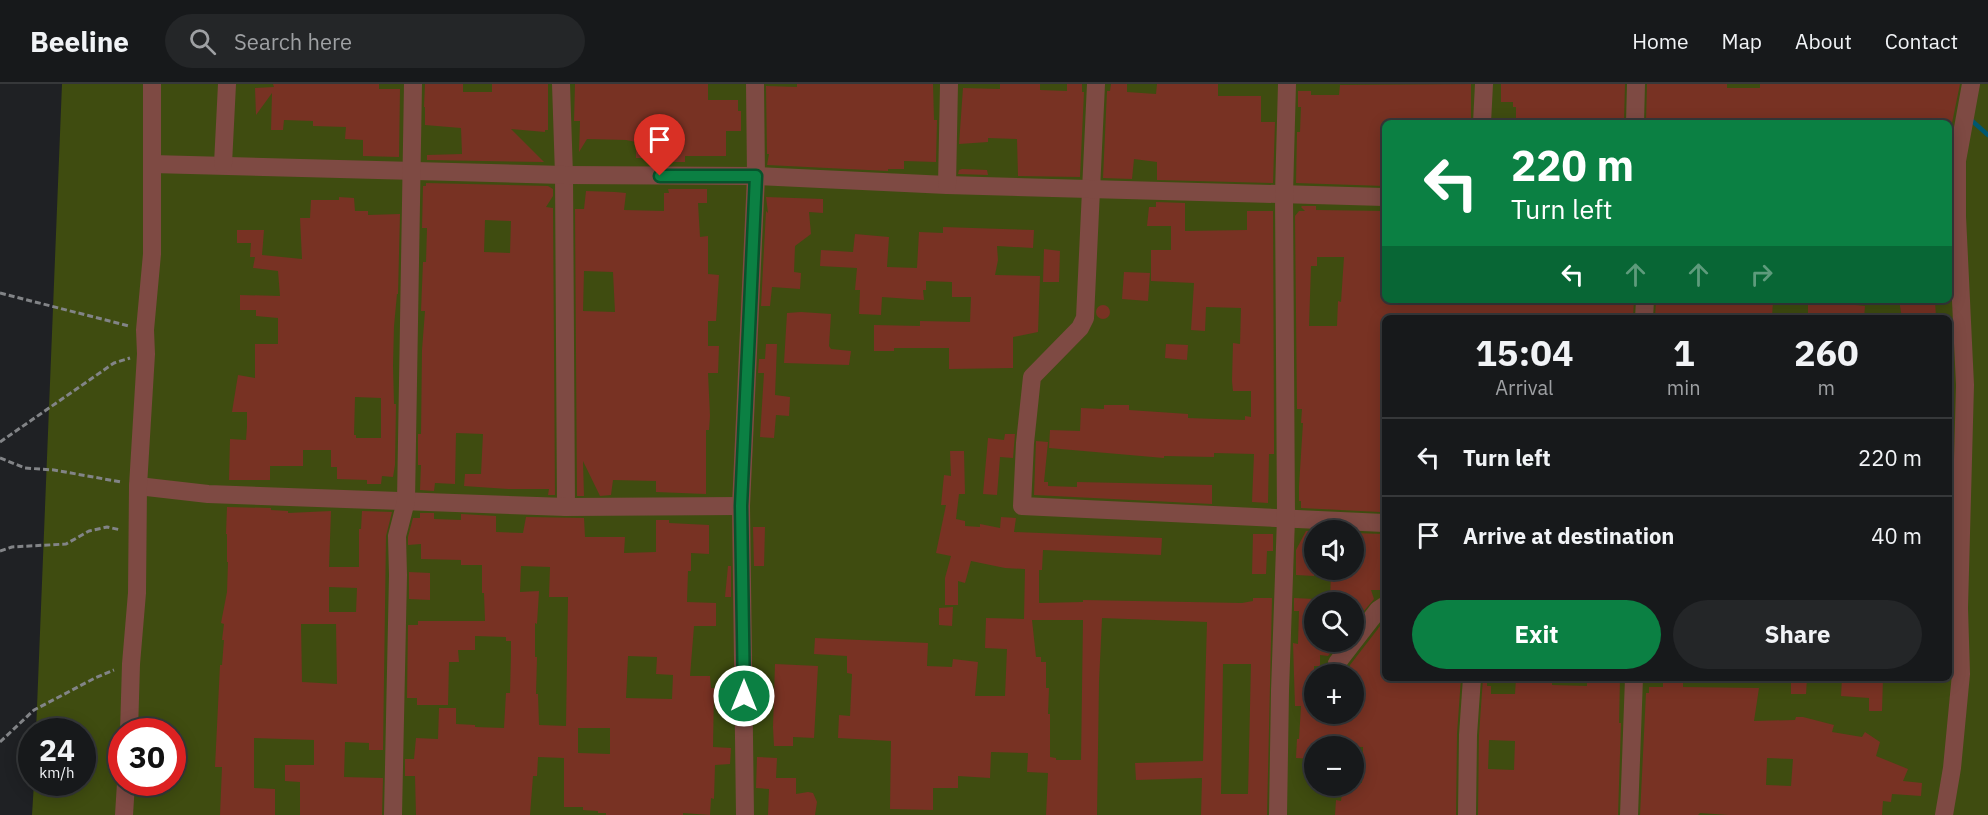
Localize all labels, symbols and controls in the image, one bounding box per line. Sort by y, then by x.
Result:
search box [165,14,585,68]
text: Beeline [30,23,129,60]
icon: search [186,25,219,58]
text: Search here [234,27,352,56]
text: Home [1632,27,1689,55]
text: Map [1722,27,1762,55]
text: About [1795,27,1852,55]
text: Contact [1885,27,1958,55]
pin [634,114,685,176]
icon: arrive [643,123,676,156]
text: 220 m [1511,138,1634,193]
icon: left [1412,144,1490,222]
text: Turn left [1511,191,1612,226]
icon: left [1556,258,1589,291]
icon: ahead [1619,258,1652,291]
icon: ahead [1682,258,1715,291]
icon: right [1745,258,1778,291]
text: 15:04 [1475,329,1574,376]
text: 1 [1673,329,1695,376]
text: 260 [1794,329,1859,376]
text: Arrival [1495,374,1554,401]
text: min [1667,374,1701,401]
text: m [1818,374,1835,401]
icon: left [1412,441,1445,474]
text: Turn left [1463,443,1551,472]
text: 220 m [1858,443,1922,472]
icon: arrive [1412,519,1445,552]
map controls [1304,520,1364,796]
button: sound [1304,520,1364,580]
text: Arrive at destination [1463,521,1674,550]
text: 40 m [1871,521,1922,550]
button: search [1304,592,1364,652]
button: Exit [1412,600,1661,669]
button: Share [1673,600,1922,669]
position arrow [712,664,776,728]
button: + [1304,664,1364,724]
speed limit sign: 30 [108,718,186,796]
text: 24 [39,730,75,769]
button: − [1304,736,1364,796]
text: km/h [39,763,75,782]

